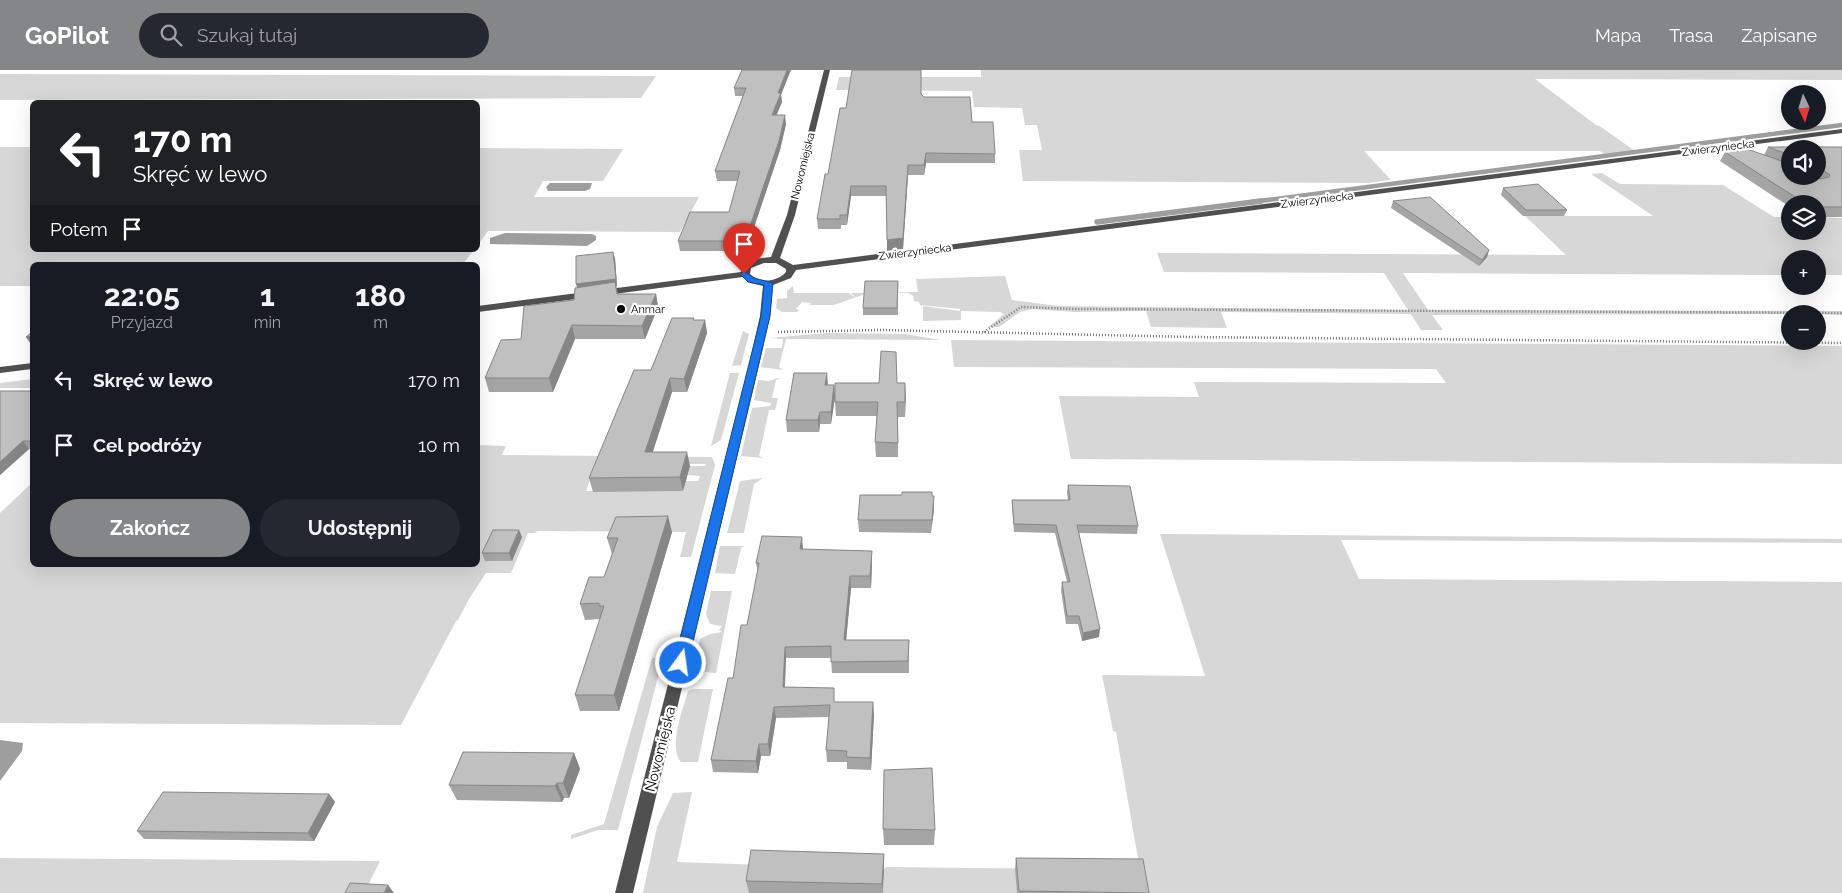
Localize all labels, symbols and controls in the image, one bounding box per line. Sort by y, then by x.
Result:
search box [139,13,489,58]
text: GoPilot [25,21,109,50]
icon: search [157,21,185,49]
text: Szukaj tutaj [197,24,297,46]
text: Mapa [1595,25,1641,46]
text: Trasa [1669,25,1713,46]
text: Zapisane [1741,25,1817,46]
north arrow [1781,85,1826,130]
map controls [1781,85,1826,350]
text: 170 m [133,119,232,160]
icon: left [50,120,115,185]
street label: Nowomiejska [788,131,818,201]
street label: Zwierzyniecka [1681,137,1755,159]
button: sound [1781,140,1826,185]
text: Skręć w lewo [133,161,267,187]
street label: Zwierzyniecka [1280,189,1354,211]
button: layers [1781,195,1826,240]
icon: arrive [118,215,146,243]
text: Potem [50,218,108,240]
pin [723,223,765,274]
icon: arrive [730,230,758,258]
street label: Zwierzyniecka [878,241,952,263]
button: + [1781,250,1826,295]
text: 22:05 [104,278,180,313]
text: 1 [260,278,275,313]
text: 180 [355,278,406,313]
marker: Anmar [615,303,627,315]
place label: Anmar [631,303,665,316]
button: − [1781,305,1826,350]
text: Przyjazd [111,313,173,332]
text: min [254,313,281,332]
text: m [373,313,388,332]
icon: left [50,366,78,394]
text: Skręć w lewo [93,369,213,391]
text: 170 m [408,369,460,391]
icon: arrive [50,431,78,459]
text: Cel podróży [93,434,202,456]
text: 10 m [418,434,460,456]
button: Zakończ [50,499,250,557]
button: Udostępnij [260,499,460,557]
position arrow [654,636,706,688]
street label: Nowomiejska [642,705,678,793]

